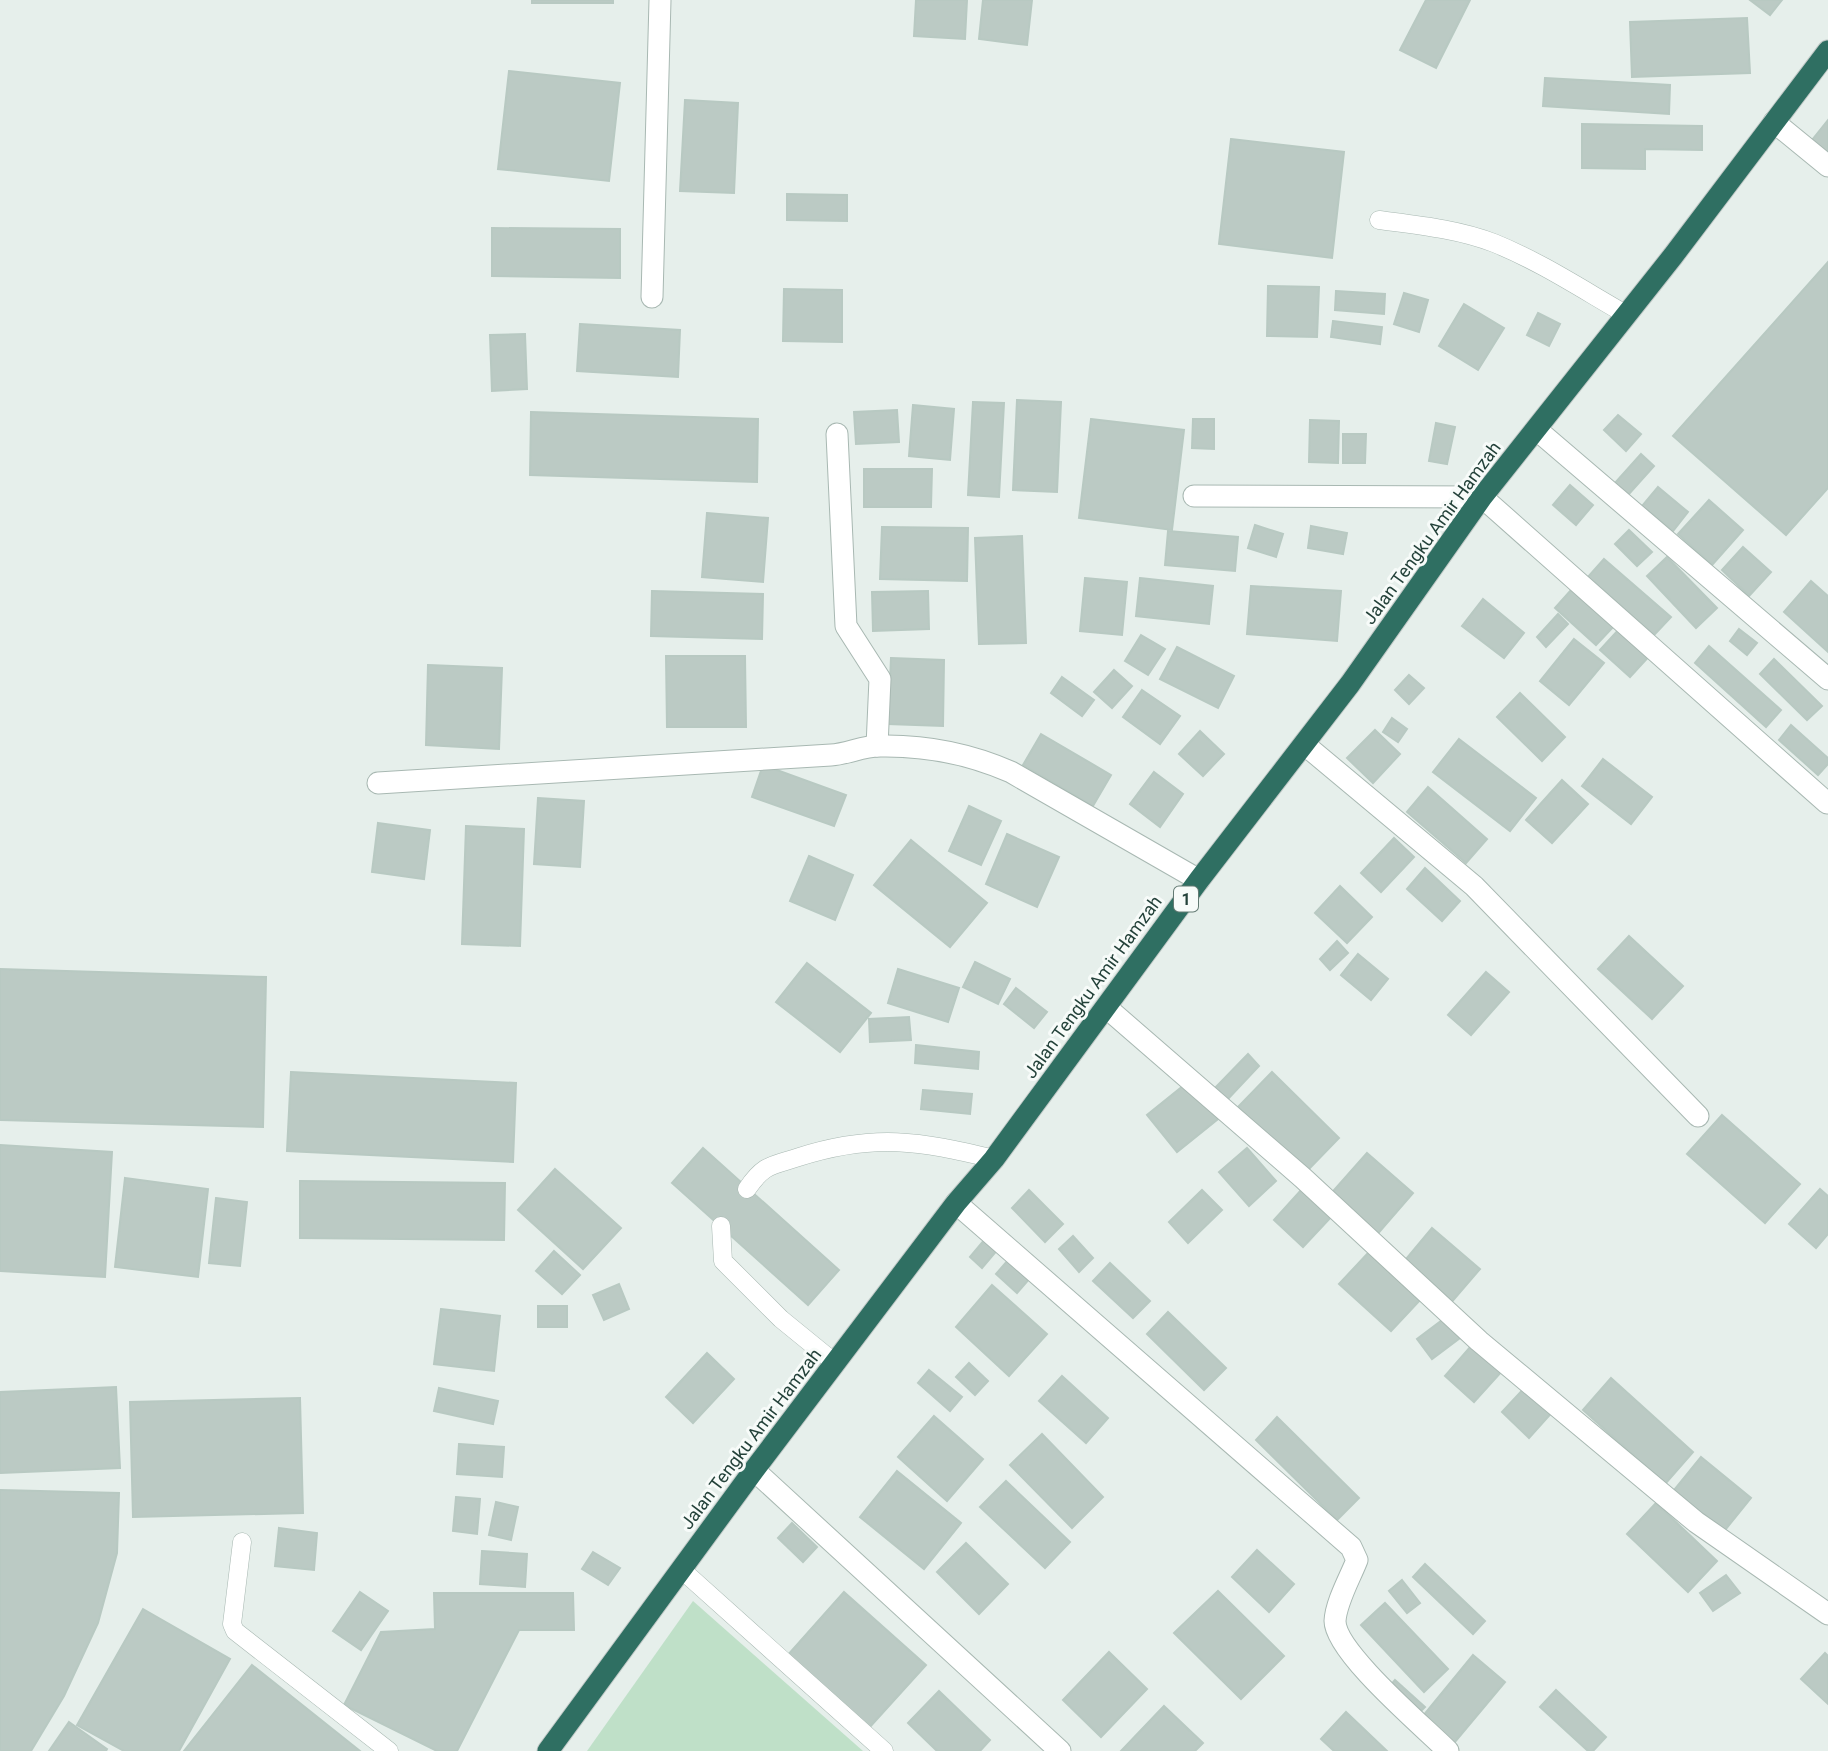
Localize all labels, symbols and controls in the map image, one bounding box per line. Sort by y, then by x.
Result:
street label: Jalan Tengku Amir Hamzah [1358,437,1505,628]
road number: 1 [1174,886,1198,911]
street label: Jalan Tengku Amir Hamzah [1019,891,1166,1082]
street label: Jalan Tengku Amir Hamzah [676,1344,825,1533]

